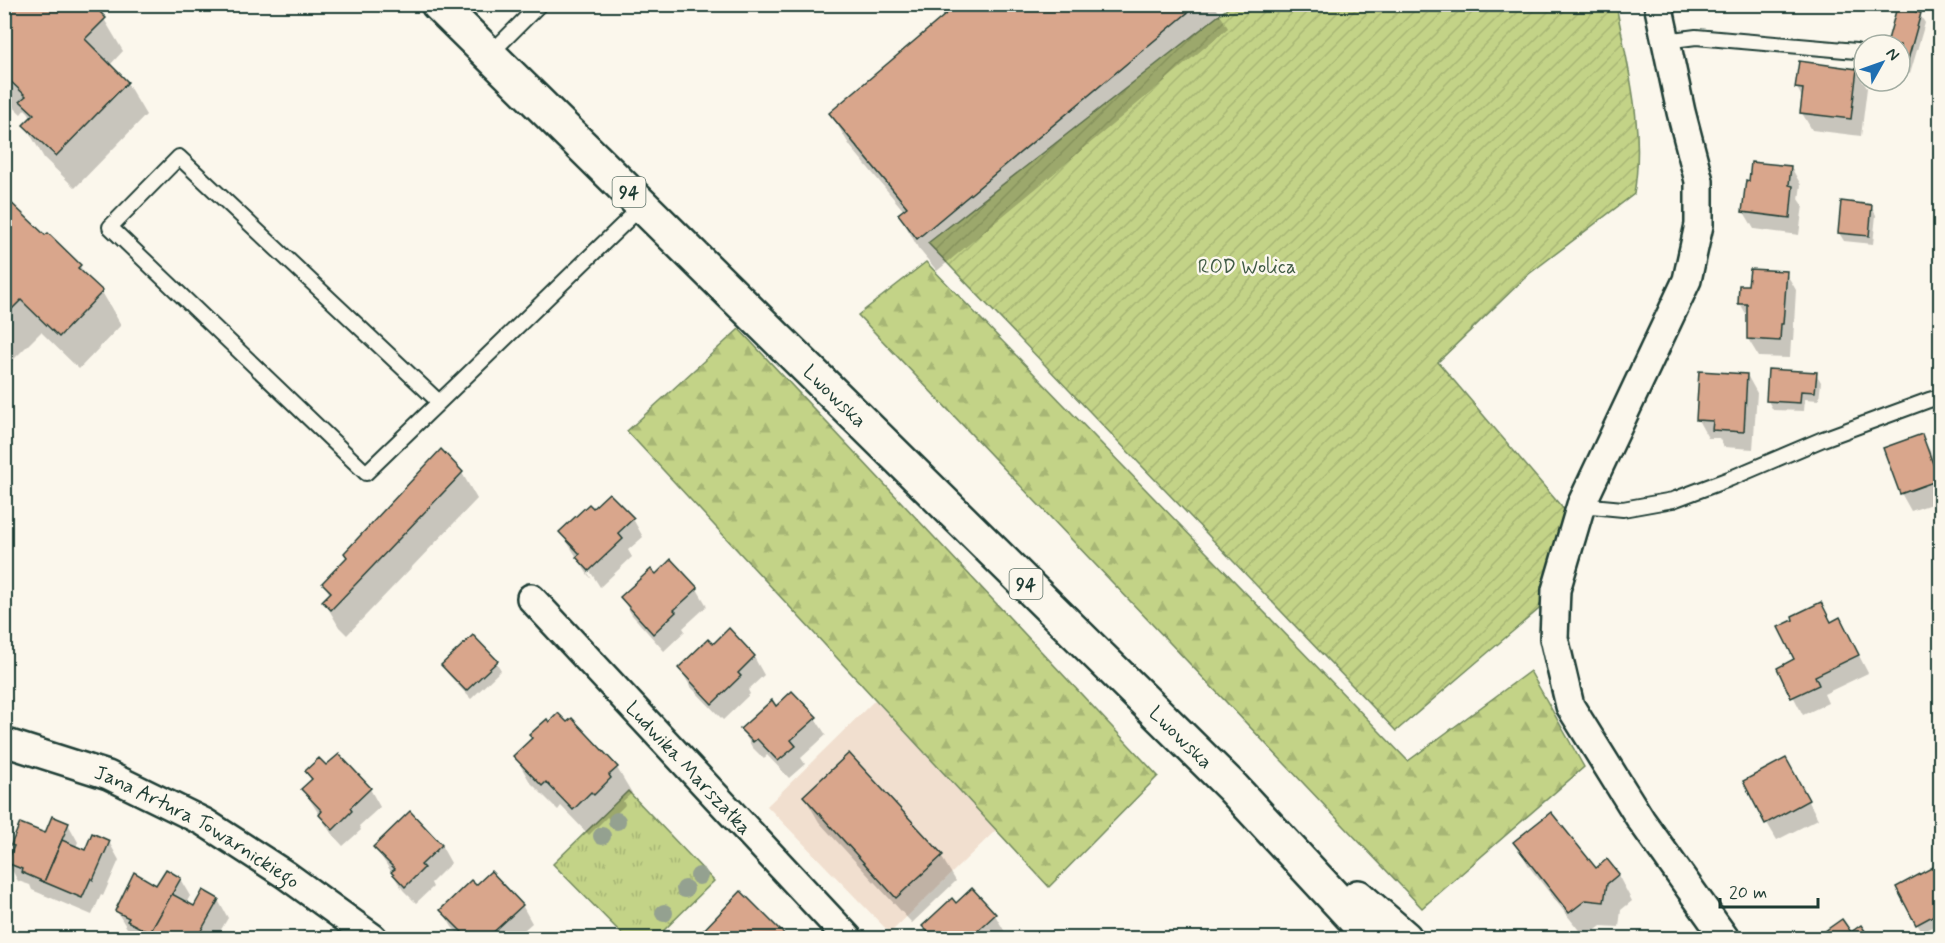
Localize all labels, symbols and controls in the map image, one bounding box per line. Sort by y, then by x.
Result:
north arrow [1852,33,1912,93]
text: N [1881,43,1904,65]
road number: 94 [612,177,646,207]
park label: ROD Wolica [1198,254,1296,281]
street label: Lwowska [796,359,872,434]
road number: 94 [1010,569,1042,599]
street label: Ludwika Marszałka [619,696,757,842]
street label: Lwowska [1142,701,1218,776]
street label: Jana Artura Towarnickiego [91,760,305,896]
scale bar [1720,871,1818,909]
text: 20 m [1729,881,1767,905]

